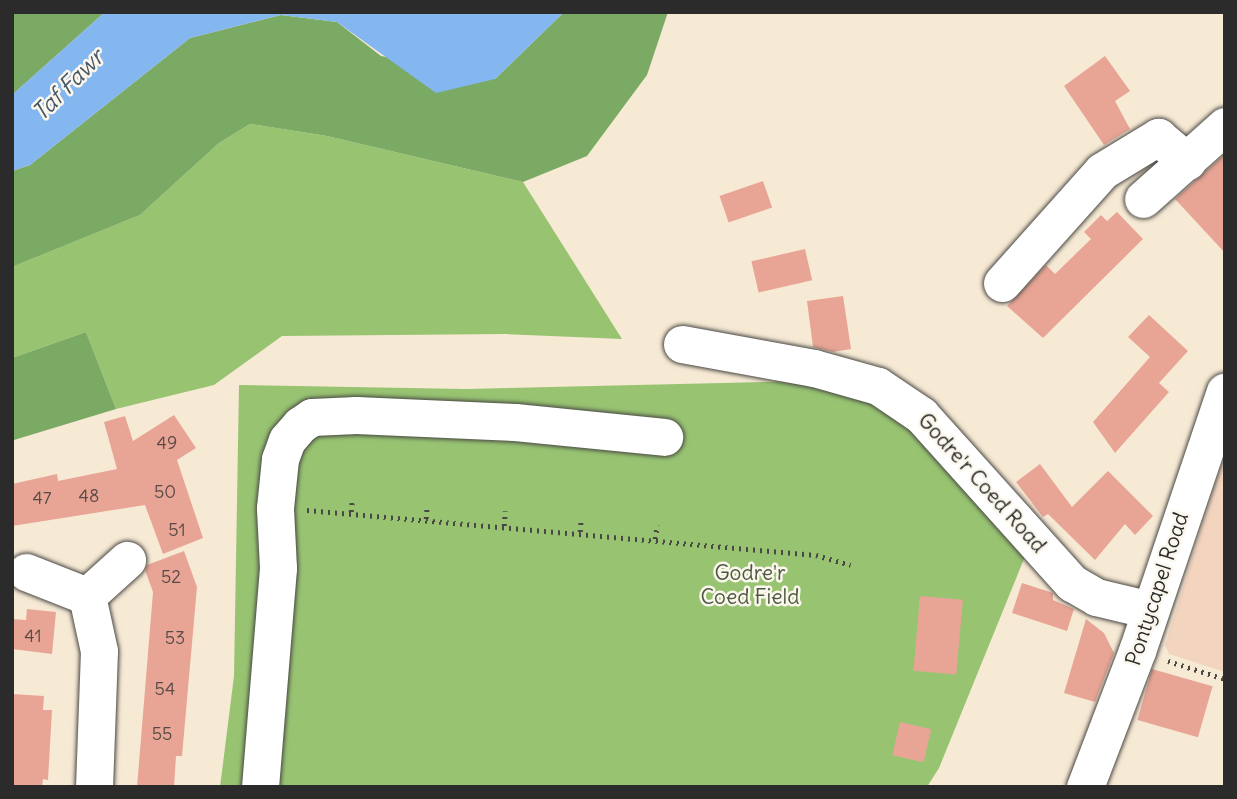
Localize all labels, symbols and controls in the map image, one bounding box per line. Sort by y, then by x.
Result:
water label: Taf Fawr [27,44,109,126]
street label: Godre'r Coed Road [913,408,1051,558]
house number: 49 [157,432,177,454]
house number: 50 [154,481,176,503]
house number: 48 [79,485,99,507]
house number: 47 [32,487,52,509]
street label: Pontycapel Road [1120,509,1194,669]
house number: 51 [168,519,186,541]
park label: Godre'r Coed Field [700,560,800,610]
house number: 52 [161,566,181,588]
house number: 41 [24,625,42,647]
house number: 53 [165,627,185,649]
house number: 54 [155,678,175,700]
house number: 55 [152,723,172,745]

